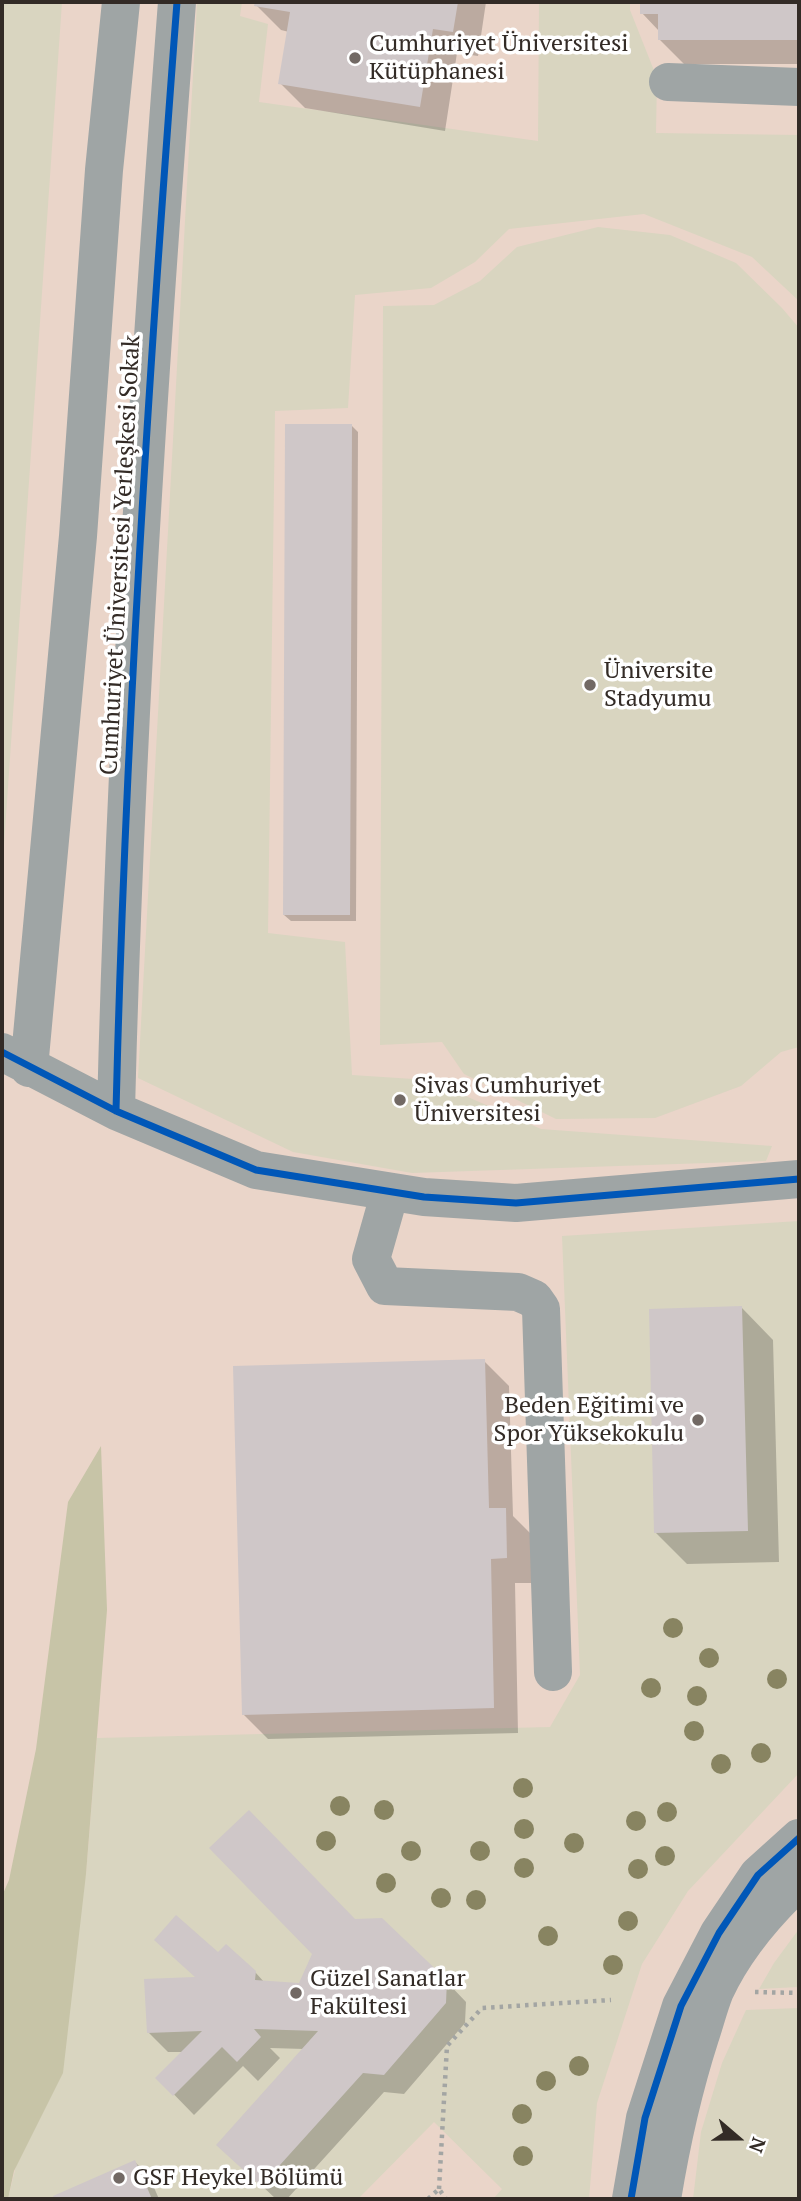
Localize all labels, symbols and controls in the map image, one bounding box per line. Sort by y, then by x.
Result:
place label: Cumhuriyet Üniversitesi Kütüphanesi [369,30,629,86]
marker: Cumhuriyet Üniversitesi Kütüphanesi [347,50,363,66]
street label: Cumhuriyet Üniversitesi Yerleşkesi Sokak [95,334,147,776]
place label: Üniversite Stadyumu [604,657,713,713]
marker: Üniversite Stadyumu [582,677,598,693]
place label: Sivas Cumhuriyet Üniversitesi [414,1072,602,1128]
marker: Sivas Cumhuriyet Üniversitesi [392,1092,408,1108]
place label: Beden Eğitimi ve Spor Yüksekokulu [494,1392,684,1448]
marker: Beden Eğitimi ve Spor Yüksekokulu [690,1412,706,1428]
place label: Güzel Sanatlar Fakültesi [310,1965,466,2021]
marker: Güzel Sanatlar Fakültesi [288,1985,304,2001]
north arrow [703,2103,773,2173]
text: N [744,2134,772,2156]
place label: GSF Heykel Bölümü [133,2164,343,2192]
marker: GSF Heykel Bölümü [111,2170,127,2186]

